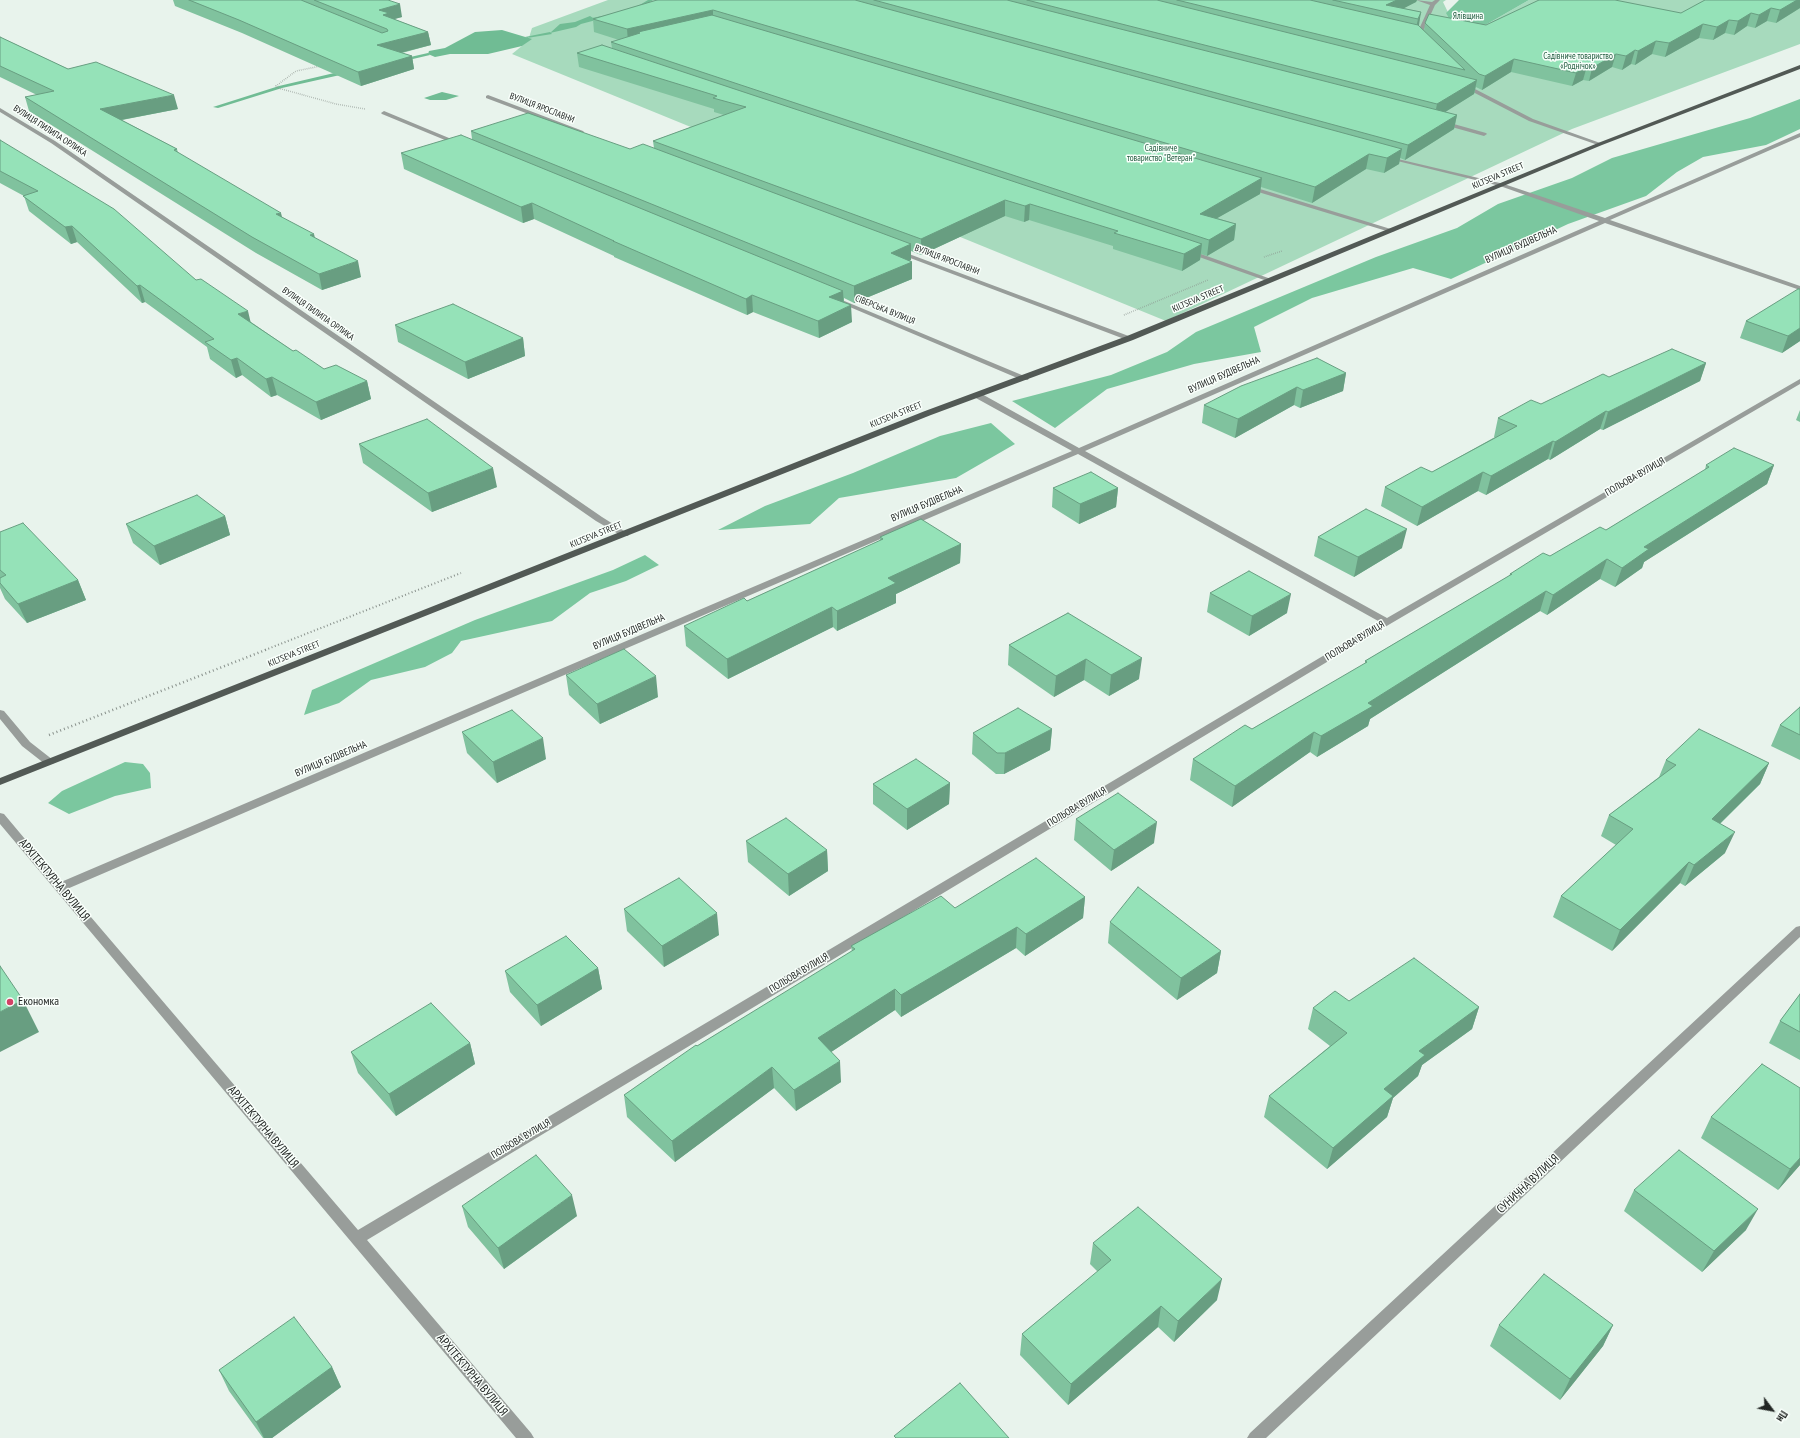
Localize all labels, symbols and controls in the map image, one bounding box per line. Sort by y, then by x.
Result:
park label: Ялівщина [1453,11,1483,21]
park label: Садівниче товариство «Роднічок» [1543,51,1613,72]
street label: ВУЛИЦЯ ЯРОСЛАВНИ [508,91,576,125]
street label: ВУЛИЦЯ ПИЛИПА ОРЛИКА [11,103,89,159]
park label: Садівниче товариство "Ветеран" [1127,143,1195,164]
street label: KILTSEVA STREET [1471,160,1525,192]
street label: ВУЛИЦЯ БУДІВЕЛЬНА [1483,224,1559,266]
street label: ВУЛИЦЯ ЯРОСЛАВНИ [913,243,981,277]
street label: KILTSEVA STREET [1171,283,1225,315]
street label: ВУЛИЦЯ ПИЛИПА ОРЛИКА [280,285,356,343]
street label: СІВЕРСЬКА ВУЛИЦЯ [853,293,917,327]
street label: ВУЛИЦЯ БУДІВЕЛЬНА [1186,354,1262,396]
street label: KILTSEVA STREET [868,400,924,430]
street label: ПОЛЬОВА ВУЛИЦЯ [1603,455,1667,499]
street label: ВУЛИЦЯ БУДІВЕЛЬНА [889,483,965,525]
street label: KILTSEVA STREET [568,520,624,550]
street label: ВУЛИЦЯ БУДІВЕЛЬНА [591,611,667,653]
street label: ПОЛЬОВА ВУЛИЦЯ [1323,619,1387,663]
street label: KILTSEVA STREET [266,639,322,669]
street label: ВУЛИЦЯ БУДІВЕЛЬНА [293,738,369,780]
street label: ПОЛЬОВА ВУЛИЦЯ [1045,785,1109,829]
street label: АРХІТЕКТУРНА ВУЛИЦЯ [16,836,92,924]
street label: ПОЛЬОВА ВУЛИЦЯ [767,951,831,995]
place label: Економка [18,995,59,1009]
marker: Економка [5,997,15,1007]
street label: АРХІТЕКТУРНА ВУЛИЦЯ [225,1083,301,1171]
street label: ПОЛЬОВА ВУЛИЦЯ [489,1117,553,1161]
street label: СУНИЧНА ВУЛИЦЯ [1494,1152,1562,1216]
street label: АРХІТЕКТУРНА ВУЛИЦЯ [434,1331,510,1419]
north arrow [1752,1390,1792,1430]
text: Пн [1773,1408,1791,1425]

